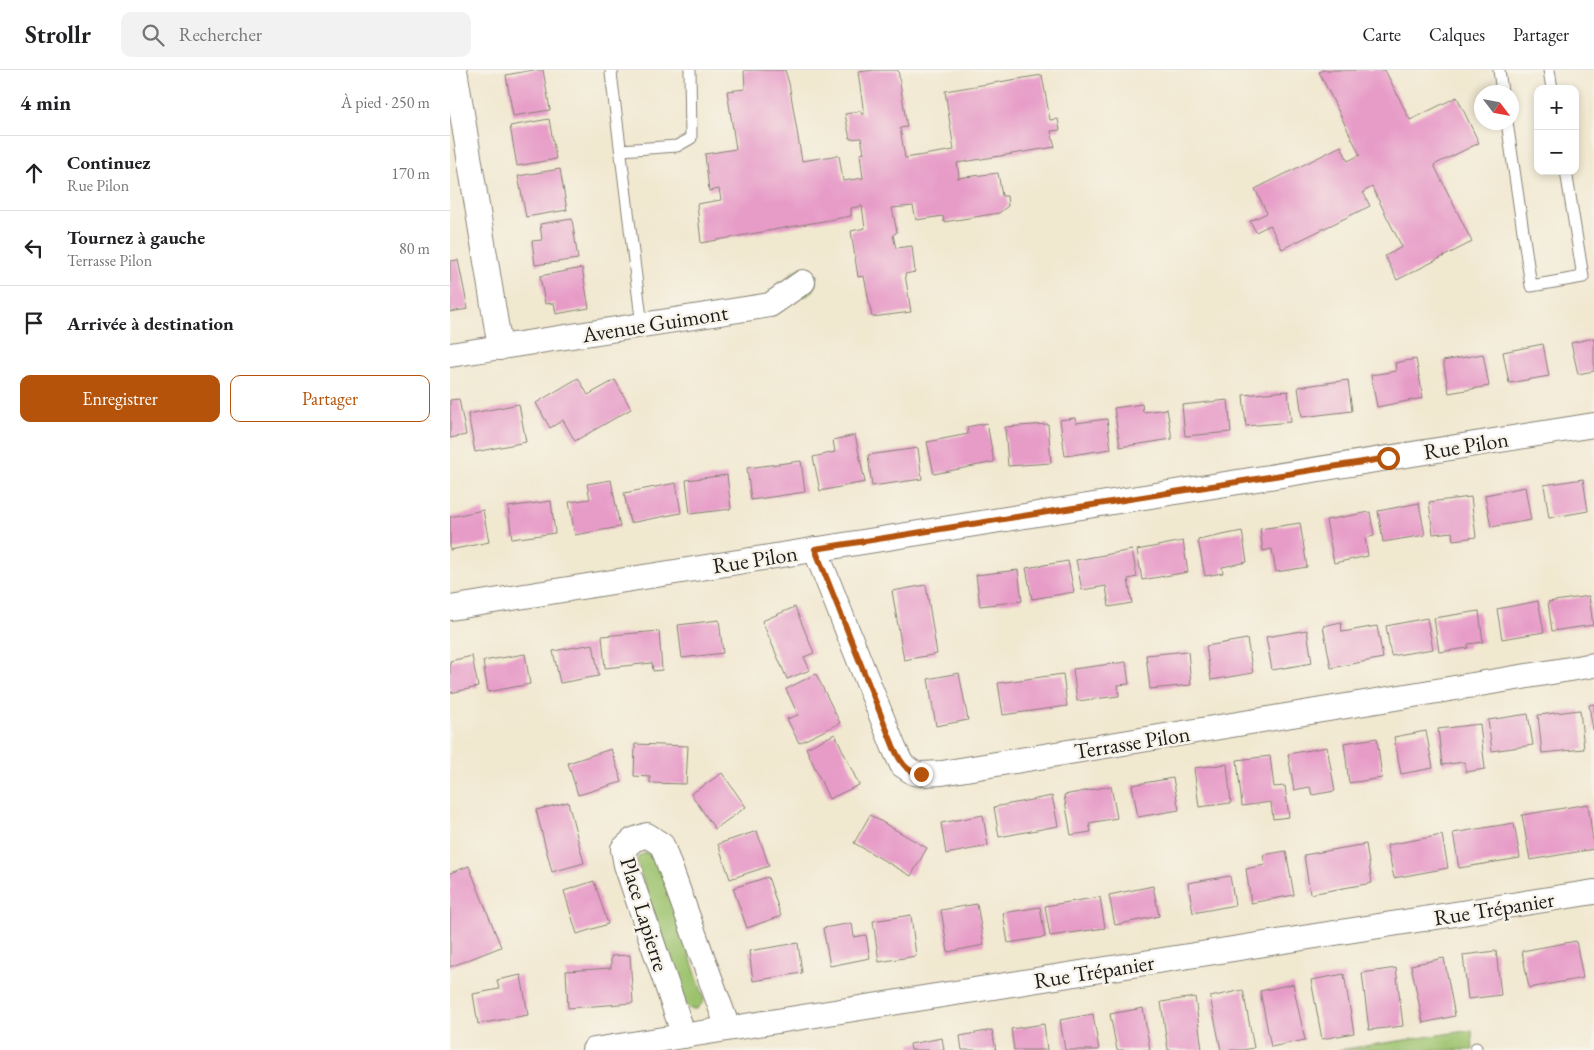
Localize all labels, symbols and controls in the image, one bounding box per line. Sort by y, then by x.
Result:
search box [121,12,471,57]
text: Strollr [25,19,91,50]
icon: search [139,21,167,49]
text: Rechercher [179,22,262,47]
text: Carte [1362,23,1401,46]
text: Calques [1429,23,1485,46]
text: Partager [1513,23,1569,46]
north arrow [1474,85,1519,130]
map controls [1534,85,1579,175]
button: + [1534,85,1579,130]
text: 4 min [20,89,71,116]
text: À pied · 250 m [341,92,430,113]
button: − [1534,130,1579,175]
text: Continuez [67,150,151,175]
icon: ahead [20,159,48,187]
text: 170 m [391,163,430,184]
text: Rue Pilon [67,175,129,196]
text: Tournez à gauche [67,225,205,250]
icon: left [20,234,48,262]
text: 80 m [399,238,430,259]
text: Terrasse Pilon [67,250,152,271]
street label: Avenue Guimont [579,298,730,349]
icon: arrive [20,309,48,337]
text: Arrivée à destination [67,311,234,336]
button: Enregistrer [20,375,220,422]
button: Partager [230,375,430,422]
street label: Rue Pilon [1422,424,1511,467]
route start [1377,447,1400,470]
street label: Rue Pilon [711,538,800,581]
street label: Terrasse Pilon [1072,719,1193,766]
route end [910,763,933,786]
street label: Place Lapierre [613,853,676,975]
street label: Rue Trépanier [1432,885,1557,932]
street label: Rue Trépanier [1032,948,1157,995]

